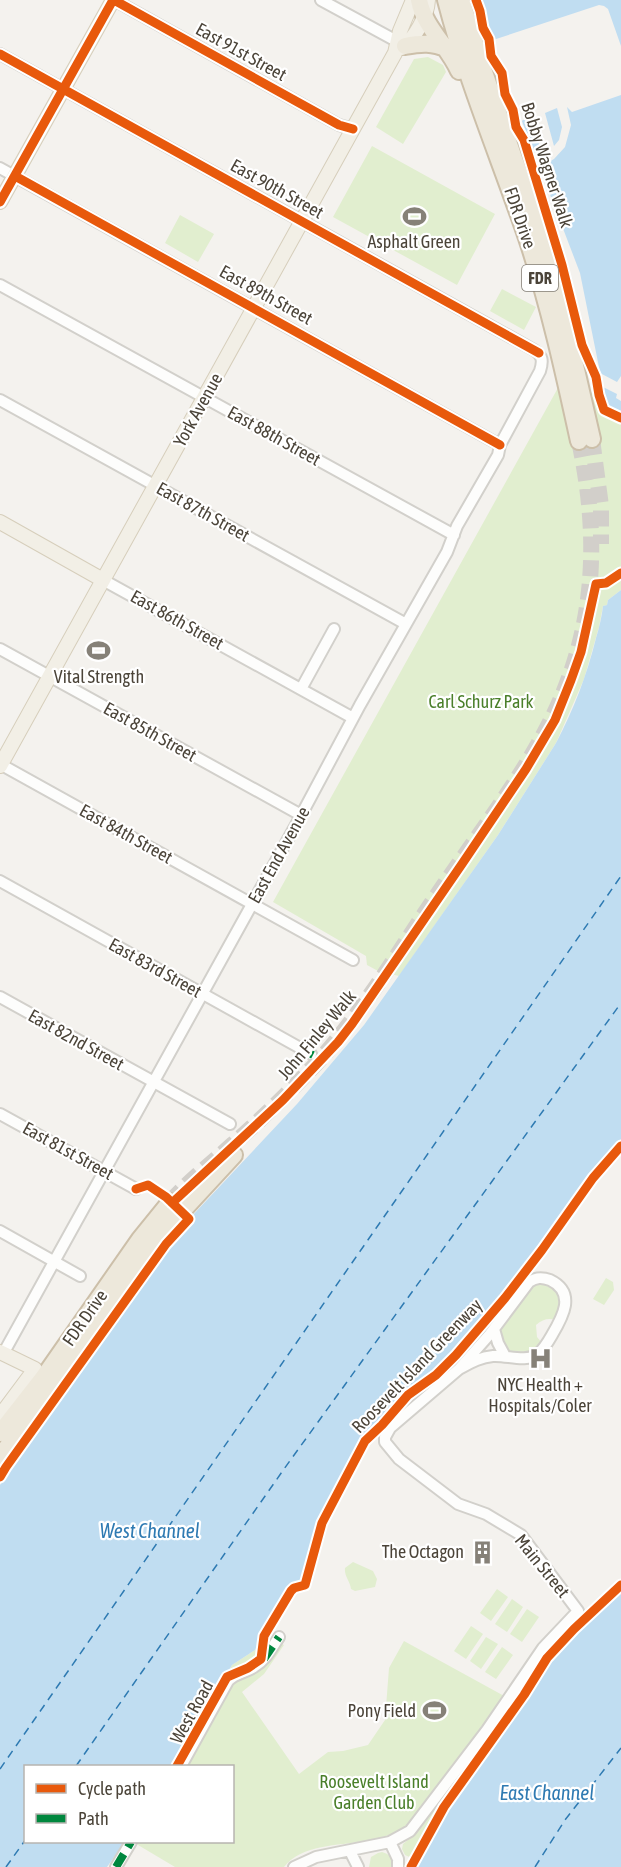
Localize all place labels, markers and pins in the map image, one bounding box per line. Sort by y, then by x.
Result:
sports icon: Asphalt Green [401,203,427,229]
place label: Asphalt Green [367,231,461,252]
sports icon: Vital Strength [86,638,112,664]
place label: Vital Strength [54,666,144,687]
hospital icon: NYC Health + Hospitals/Coler [527,1346,553,1372]
place label: NYC Health + Hospitals/Coler [488,1374,592,1416]
building icon: The Octagon [469,1539,495,1565]
place label: The Octagon [382,1541,464,1562]
sports icon: Pony Field [421,1698,447,1724]
place label: Pony Field [348,1700,416,1721]

